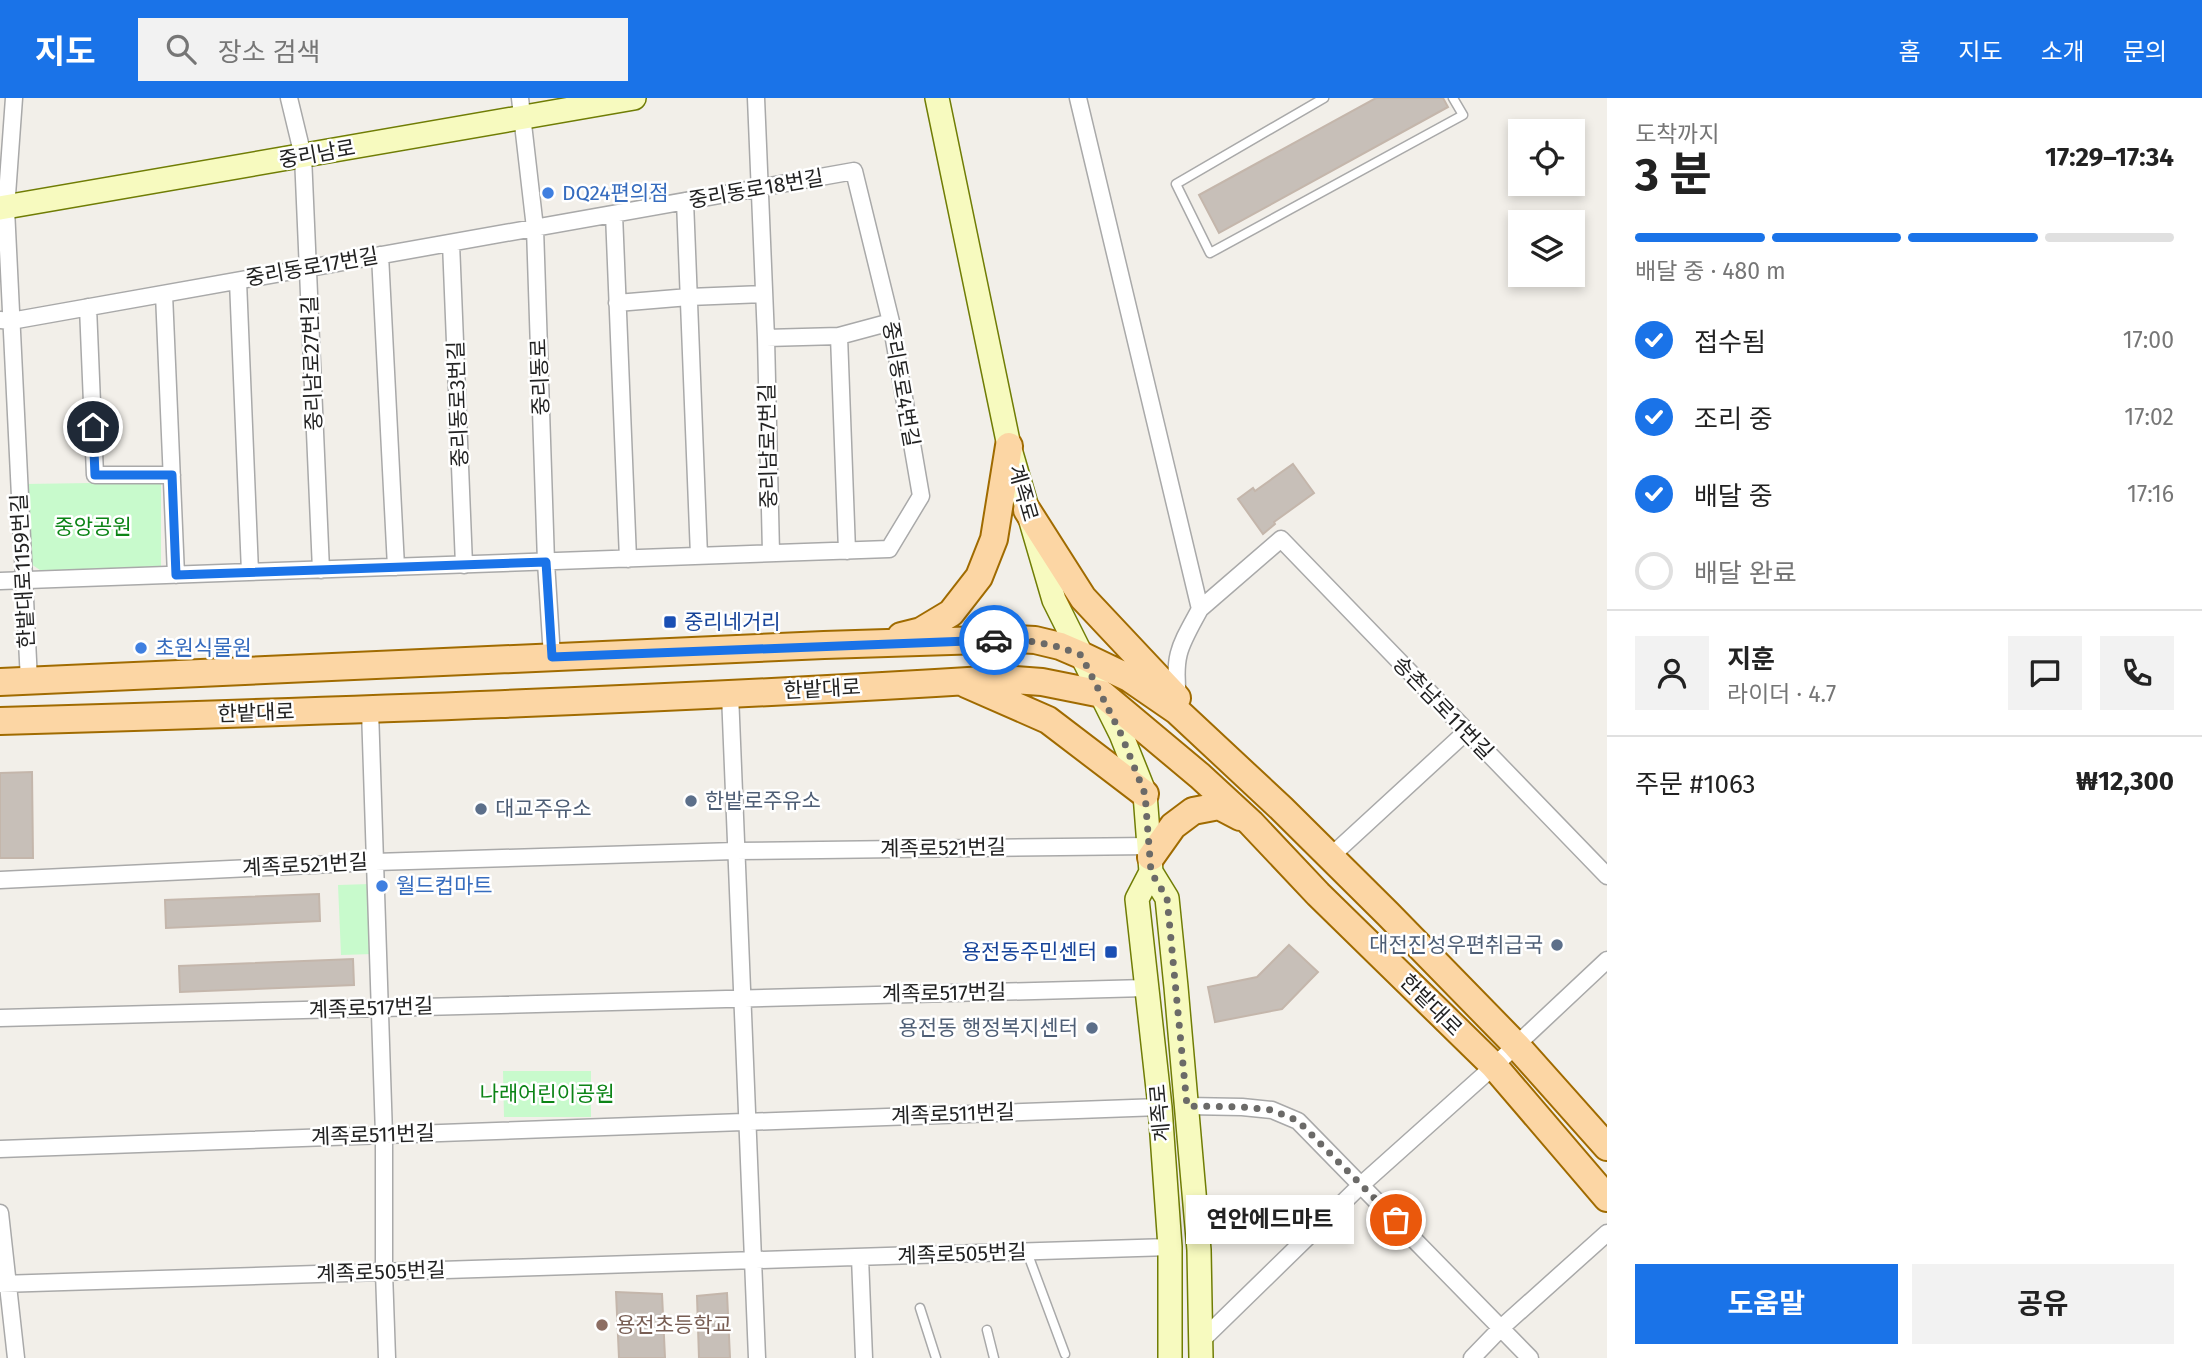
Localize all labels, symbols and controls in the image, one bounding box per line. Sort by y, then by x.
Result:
search box [138,18,628,81]
icon: search [162,30,200,68]
text: 지도 [35,32,96,72]
text: 장소 검색 [218,37,320,68]
text: 홈 [1898,38,1920,66]
text: 지도 [1958,38,2003,66]
text: 소개 [2041,38,2085,66]
text: 문의 [2123,38,2167,66]
map controls [1508,119,1585,287]
button: locate [1508,119,1585,196]
text: 도착까지 [1635,120,1720,148]
street label: 중리남로 [277,134,357,174]
text: 17:29–17:34 [2045,142,2174,173]
text: 3 분 [1635,147,1712,202]
street label: 중리동로18번길 [686,164,826,214]
place label: DQ24편의점 [562,180,668,206]
marker: DQ24편의점 [540,185,556,201]
button: layers [1508,210,1585,287]
street label: 중리동로17번길 [244,243,380,291]
text: 배달 중 · 480 m [1635,257,1786,285]
street label: 중리남로27번길 [297,295,327,431]
street label: 중리동로4번길 [877,319,925,449]
icon: check [1635,321,1673,359]
text: 17:00 [2123,326,2174,354]
text: 접수됨 [1694,327,1766,358]
street label: 중리동로 [526,338,554,416]
street label: 중리동로3번길 [443,340,473,468]
street label: 중리남로7번길 [754,383,782,509]
pin [63,397,123,457]
icon: check [1635,398,1673,436]
text: 17:02 [2124,403,2174,431]
text: 조리 중 [1694,404,1773,435]
icon: home [74,408,112,446]
street label: 계족로 [1003,462,1043,524]
icon: check [1635,475,1673,513]
text: 17:16 [2127,480,2174,508]
text: 배달 중 [1694,481,1773,512]
street label: 한밭대로1159번길 [6,493,40,649]
park label: 중앙공원 [54,514,132,540]
text: 배달 완료 [1694,558,1797,589]
courier [959,605,1029,675]
place label: 중리네거리 [684,609,781,635]
marker: 중리네거리 [662,614,678,630]
icon: car [975,621,1013,659]
place label: 초원식물원 [155,635,252,661]
button: person [1635,636,1709,710]
button: chat [2008,636,2082,710]
button: phone [2100,636,2174,710]
marker: 초원식물원 [133,640,149,656]
text: 지훈 [1727,644,1775,675]
street label: 송촌남로11번길 [1387,651,1499,765]
street label: 한밭대로 [783,674,861,704]
text: 라이더 · 4.7 [1727,680,1836,708]
street label: 한밭대로 [217,699,295,727]
text: ₩12,300 [2076,766,2174,797]
text: 주문 #1063 [1635,769,1756,800]
place label: 한밭로주유소 [705,788,821,814]
marker: 한밭로주유소 [683,793,699,809]
place label: 대교주유소 [495,796,592,822]
marker: 대교주유소 [473,801,489,817]
street label: 계족로521번길 [880,834,1006,862]
street label: 계족로521번길 [241,849,369,881]
place label: 월드컵마트 [396,873,493,899]
marker: 월드컵마트 [374,878,390,894]
place label: 대전진성우편취급국 [1369,932,1543,958]
marker: 대전진성우편취급국 [1549,937,1565,953]
place label: 용전동주민센터 [962,939,1097,965]
marker: 용전동주민센터 [1103,944,1119,960]
street label: 한밭대로 [1394,968,1468,1042]
street label: 계족로517번길 [882,979,1006,1007]
street label: 계족로517번길 [308,993,434,1023]
place label: 용전동 행정복지센터 [899,1015,1078,1041]
marker: 용전동 행정복지센터 [1084,1020,1100,1036]
park label: 나래어린이공원 [479,1081,615,1107]
street label: 계족로 [1145,1083,1175,1143]
street label: 계족로511번길 [891,1099,1015,1129]
street label: 계족로511번길 [311,1120,435,1150]
pin [1366,1190,1426,1250]
callout: 연안에드마트 [1186,1196,1354,1244]
icon: bag [1377,1201,1415,1239]
text: 연안에드마트 [1207,1205,1333,1233]
street label: 계족로505번길 [897,1239,1027,1269]
street label: 계족로505번길 [316,1257,446,1287]
button: 도움말 [1635,1264,1898,1344]
button: 공유 [1912,1264,2174,1344]
place label: 용전초등학교 [616,1312,732,1338]
marker: 용전초등학교 [594,1317,610,1333]

